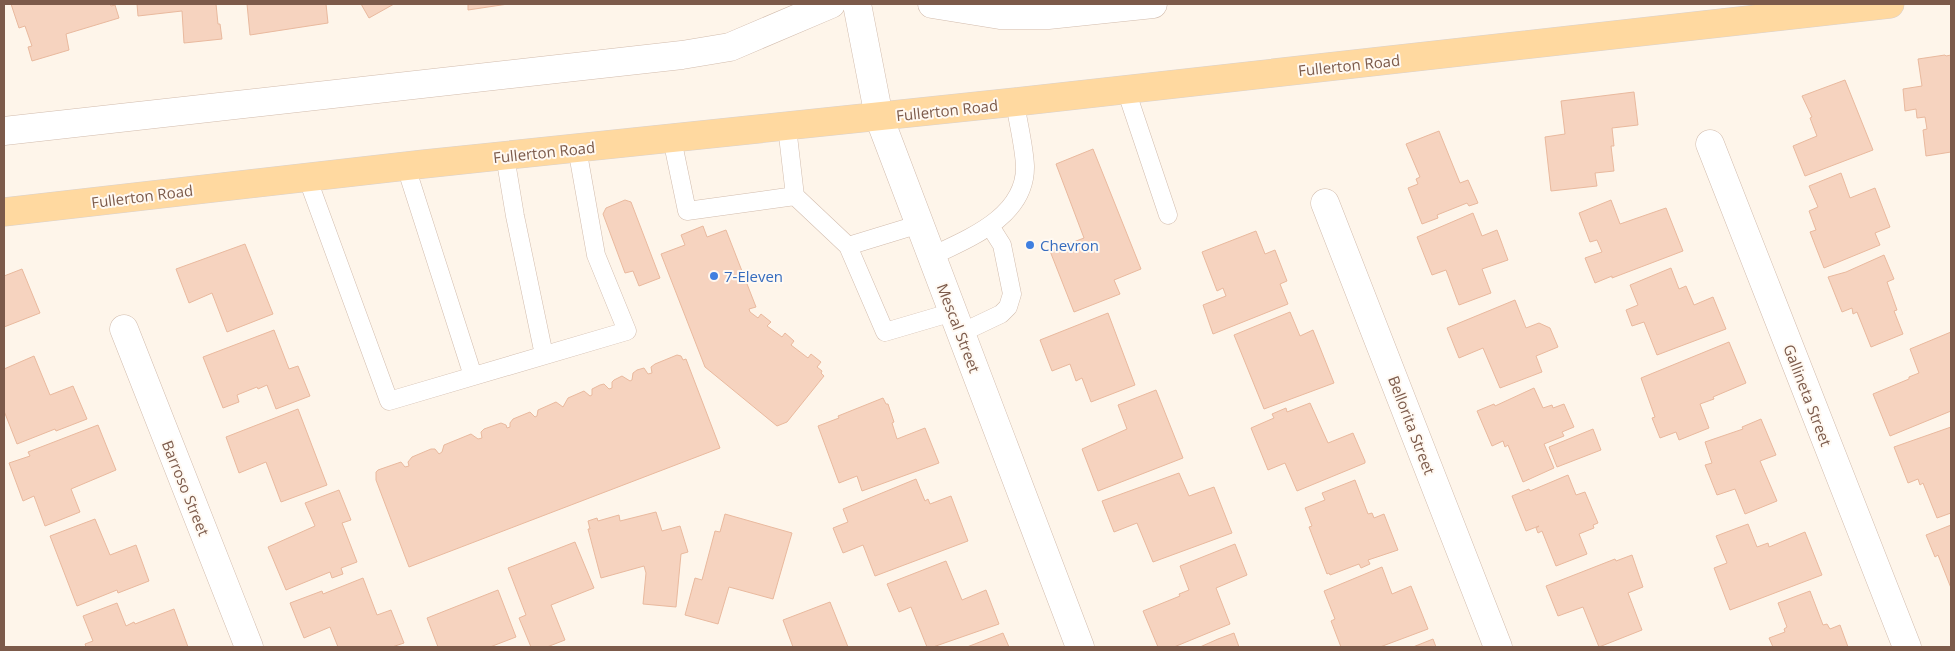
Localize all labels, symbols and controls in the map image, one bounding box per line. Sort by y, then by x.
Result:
street label: Fullerton Road [1297,50,1401,80]
street label: Fullerton Road [895,95,999,125]
street label: Fullerton Road [492,137,596,167]
street label: Fullerton Road [90,180,194,212]
place label: Chevron [1040,235,1099,255]
marker: Chevron [1024,239,1036,251]
place label: 7-Eleven [724,266,783,286]
marker: 7-Eleven [708,270,720,282]
street label: Mescal Street [933,280,985,376]
street label: Gallineta Street [1779,341,1837,449]
street label: Bellorita Street [1384,373,1440,477]
street label: Barroso Street [158,437,214,539]

